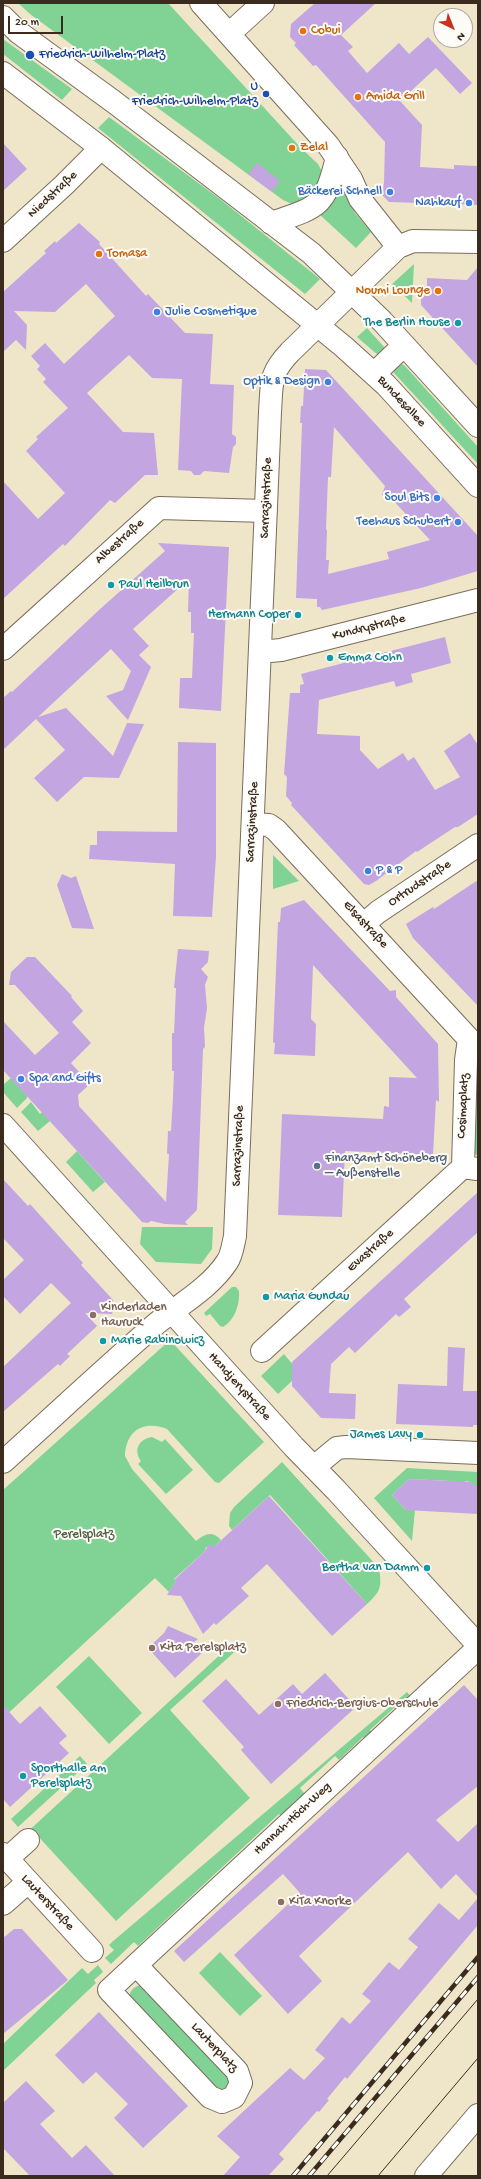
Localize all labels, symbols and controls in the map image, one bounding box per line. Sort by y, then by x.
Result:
scale bar [10,8,65,34]
north arrow [433,8,473,48]
text: 20 m [15,16,39,30]
place label: Cobui [311,23,341,39]
marker: Cobui [298,26,308,36]
text: N [454,29,467,43]
place label: Friedrich-Wilhelm-Platz [39,47,165,63]
marker: Friedrich-Wilhelm-Platz [24,49,36,61]
place label: U Friedrich-Wilhelm-Platz [132,79,258,110]
marker: U Friedrich-Wilhelm-Platz [261,89,271,99]
place label: Amida Grill [366,89,425,105]
marker: Amida Grill [353,92,363,102]
place label: Zelal [300,140,328,156]
marker: Zelal [287,143,297,153]
street label: Niedstraße [25,168,81,222]
place label: Bäckerei Schnell [298,184,382,200]
marker: Bäckerei Schnell [385,187,395,197]
place label: Nahkauf [415,195,461,211]
marker: Nahkauf [464,198,474,208]
place label: Tomasa [107,246,147,262]
marker: Tomasa [94,249,104,259]
place label: Noumi Lounge [356,283,430,299]
marker: Noumi Lounge [433,286,443,296]
place label: Julie Cosmetique [165,304,257,320]
marker: Julie Cosmetique [152,307,162,317]
place label: The Berlin House [364,315,450,331]
marker: The Berlin House [453,318,463,328]
street label: Bundesallee [373,373,429,431]
place label: Optik & Design [243,374,320,390]
marker: Optik & Design [323,377,333,387]
street label: Sarrazinstraße [258,457,276,539]
place label: Soul Bits [385,490,429,506]
marker: Soul Bits [432,493,442,503]
place label: Teehaus Schubert [356,514,450,530]
street label: Albestraße [92,516,148,568]
marker: Teehaus Schubert [453,517,463,527]
place label: Paul Heilbrun [119,577,189,593]
marker: Paul Heilbrun [106,580,116,590]
place label: Hermann Coper [208,607,290,623]
marker: Hermann Coper [293,610,303,620]
street label: Kundrystraße [331,611,407,645]
place label: Emma Cohn [338,650,402,666]
marker: Emma Cohn [325,653,335,663]
street label: Sarrazinstraße [243,781,263,863]
street label: Ortrudstraße [386,857,454,911]
place label: P & P [376,863,402,879]
marker: P & P [363,866,373,876]
street label: Elsastraße [339,898,391,952]
place label: Spa and Gifts [29,1071,101,1087]
street label: Cosimaplatz [455,1073,473,1139]
marker: Spa and Gifts [16,1074,26,1084]
street label: Sarrazinstraße [230,1105,248,1187]
place label: Finanzamt Schöneberg – Außenstelle [325,1151,447,1182]
marker: Finanzamt Schöneberg – Außenstelle [312,1161,322,1171]
street label: Evastraße [344,1226,398,1276]
place label: Maria Gundau [274,1289,349,1305]
marker: Maria Gundau [261,1292,271,1302]
place label: Kinderladen Hauruck [101,1300,167,1331]
marker: Kinderladen Hauruck [88,1310,98,1320]
place label: Marie Rabinowicz [111,1333,204,1349]
marker: Marie Rabinowicz [98,1336,108,1346]
street label: Handjerystraße [204,1350,274,1424]
place label: James Lavy [350,1427,412,1443]
marker: James Lavy [415,1430,425,1440]
park label: Perelsplatz [54,1527,114,1543]
place label: Bertha van Damm [322,1560,419,1576]
marker: Bertha van Damm [422,1563,432,1573]
place label: Kita Perelsplatz [160,1640,246,1656]
marker: Kita Perelsplatz [147,1643,157,1653]
place label: Friedrich-Bergius-Oberschule [286,1696,438,1712]
marker: Friedrich-Bergius-Oberschule [273,1699,283,1709]
place label: Sporthalle am Perelsplatz [31,1761,106,1792]
marker: Sporthalle am Perelsplatz [18,1771,28,1781]
street label: Hannah-Höch-Weg [251,1779,335,1859]
street label: Lauterstraße [17,1872,77,1934]
place label: KiTa Knorke [289,1894,351,1910]
marker: KiTa Knorke [276,1897,286,1907]
street label: Lauterplatz [187,2020,241,2076]

